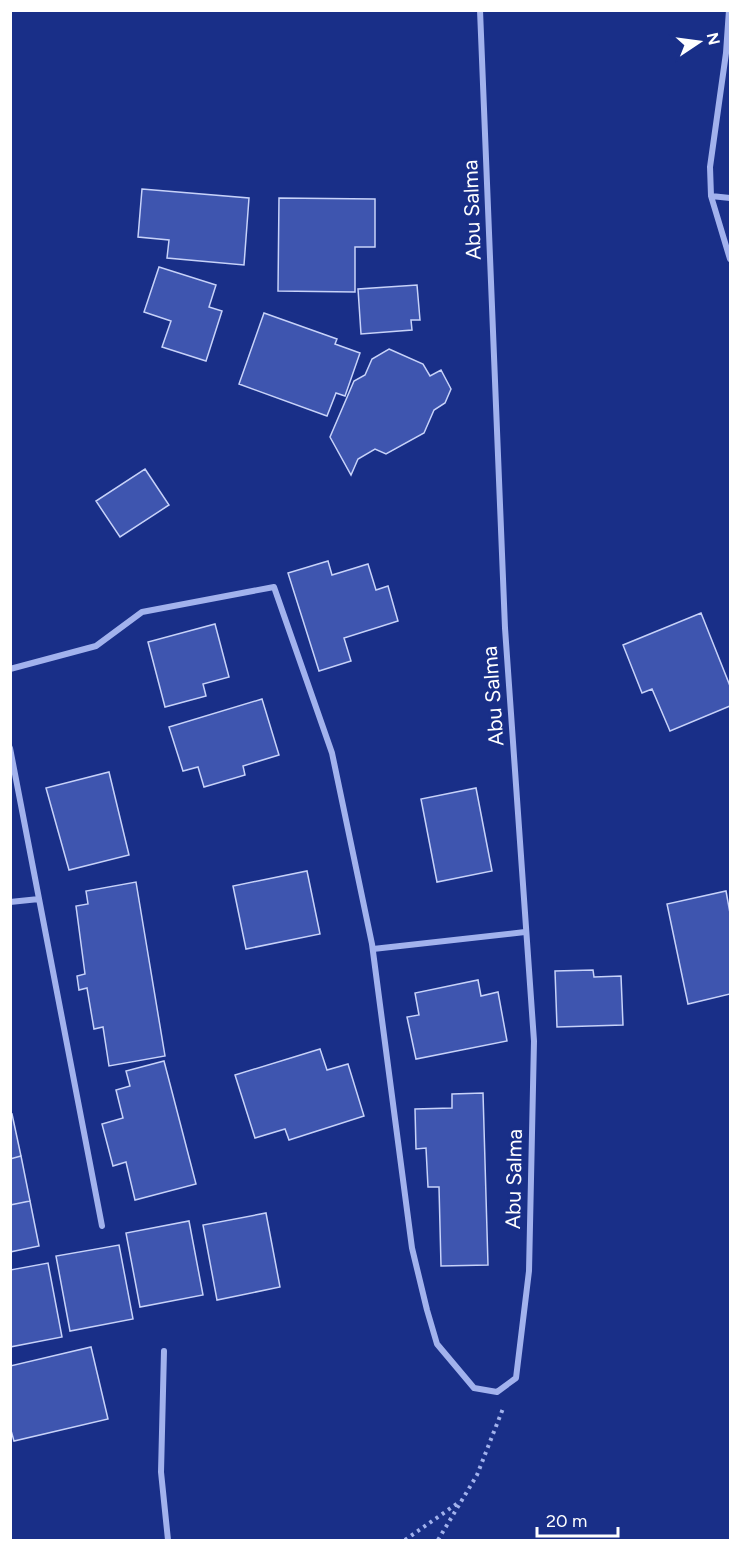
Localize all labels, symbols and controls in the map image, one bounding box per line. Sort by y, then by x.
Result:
north arrow [669,12,729,72]
text: N [702,31,724,47]
street label: Abu Salma [457,159,486,261]
street label: Abu Salma [477,645,508,747]
street label: Abu Salma [500,1129,527,1229]
scale bar [537,1500,618,1538]
text: 20 m [546,1510,587,1532]

